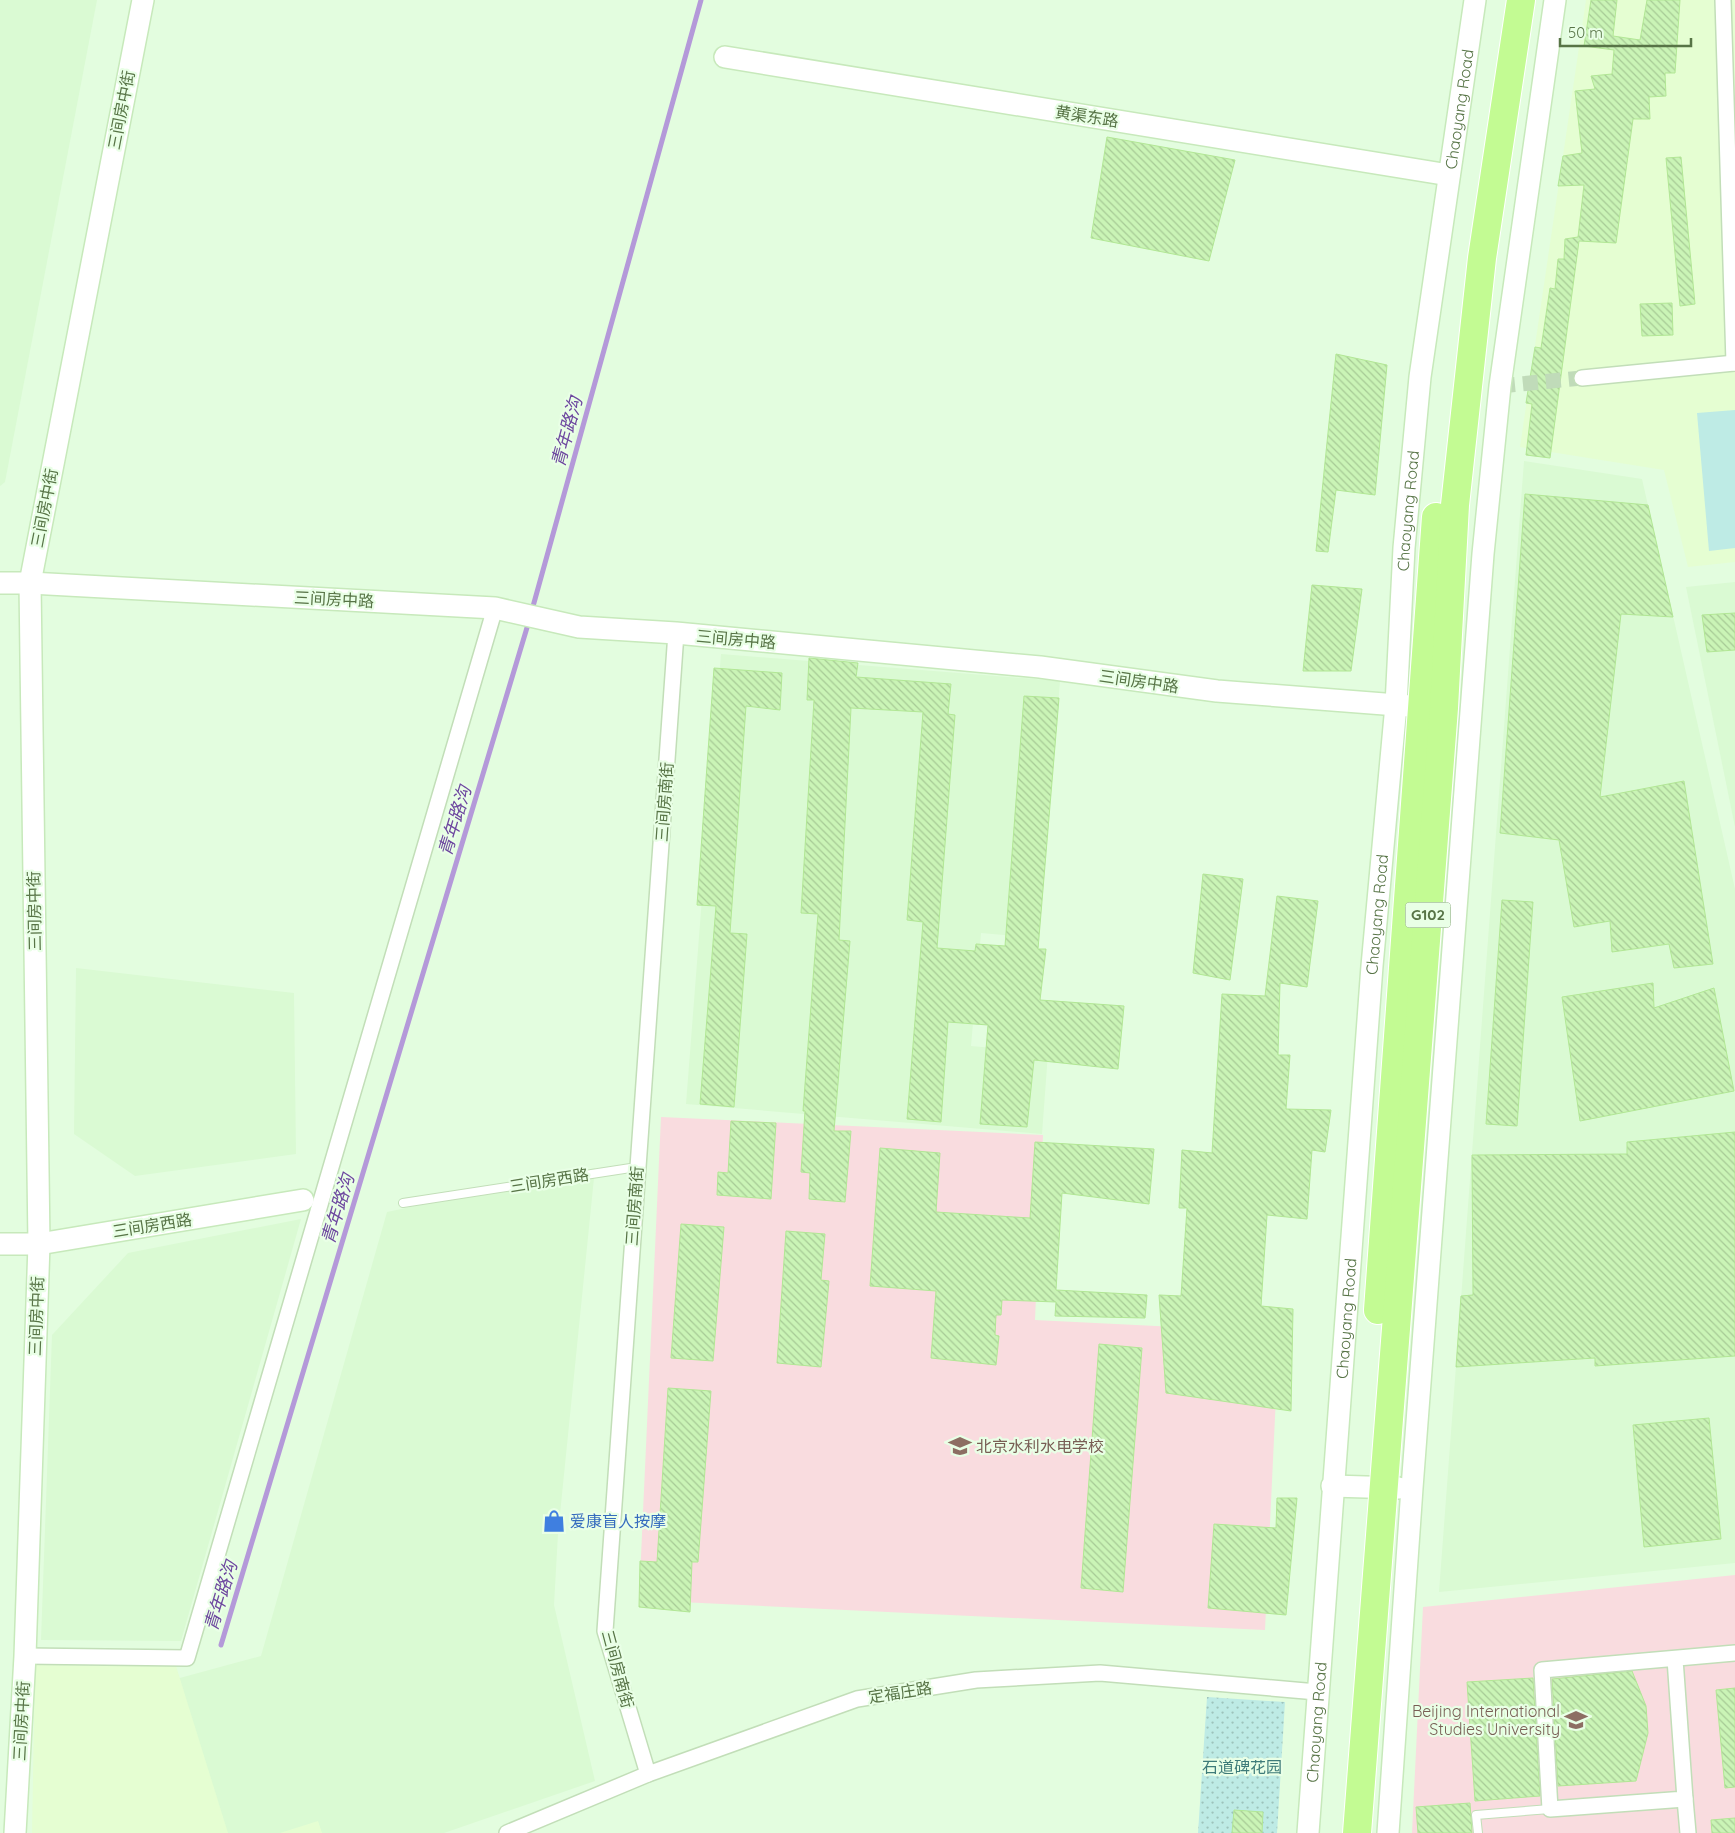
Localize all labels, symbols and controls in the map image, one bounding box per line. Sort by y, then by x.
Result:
scale bar [1560,15,1691,47]
text: 50 m [1568,23,1603,42]
street label: Chaoyang Road [1440,48,1478,171]
street label: 三间房中街 [104,69,138,151]
street label: 黄渠东路 [1054,101,1120,131]
water label: 青年路沟 [546,392,587,470]
street label: Chaoyang Road [1393,450,1423,572]
street label: 三间房中街 [27,467,61,549]
street label: 三间房中路 [294,587,374,611]
street label: 三间房中路 [695,626,777,652]
street label: 三间房中路 [1098,666,1180,696]
street label: 三间房南街 [651,761,677,843]
water label: 青年路沟 [433,781,477,859]
street label: Chaoyang Road [1361,853,1392,976]
street label: 三间房中街 [23,871,45,951]
road number: G102 [1406,902,1450,928]
street label: 三间房西路 [508,1164,590,1196]
street label: 三间房南街 [621,1165,647,1247]
water label: 青年路沟 [316,1169,360,1247]
street label: 三间房西路 [111,1209,193,1241]
street label: Chaoyang Road [1332,1257,1360,1379]
street label: 三间房中街 [25,1276,47,1356]
school or university icon: 北京水利水电学校 [947,1433,973,1459]
place label: 北京水利水电学校 [976,1436,1104,1456]
shop icon: 爱康盲人按摩 [541,1508,567,1534]
place label: 爱康盲人按摩 [570,1511,666,1531]
water label: 青年路沟 [199,1556,243,1634]
street label: 三间房南街 [598,1628,638,1710]
street label: Chaoyang Road [1302,1661,1331,1783]
street label: 定福庄路 [867,1677,933,1707]
street label: 三间房中街 [9,1681,33,1761]
place label: Beijing International Studies University [1412,1701,1560,1739]
school or university icon: Beijing International Studies University [1563,1707,1589,1733]
park label: 石道碑花园 [1202,1757,1282,1777]

